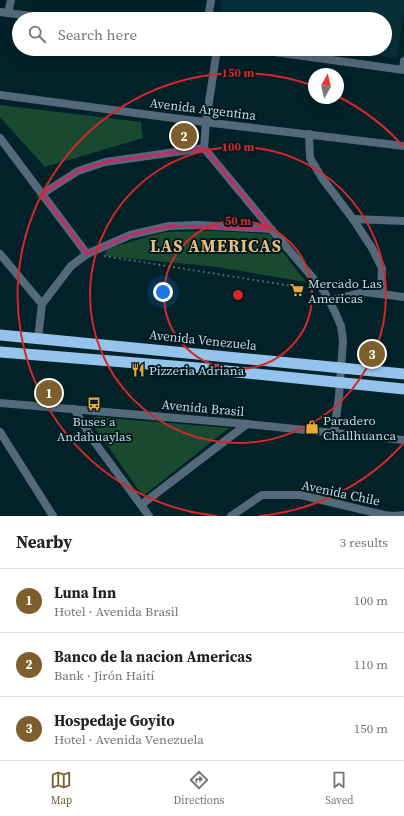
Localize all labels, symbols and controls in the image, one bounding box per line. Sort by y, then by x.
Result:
search box [12,12,392,56]
icon: search [26,23,48,45]
text: Search here [58,24,137,45]
text: 150 m [222,65,255,81]
north arrow [308,68,344,104]
street label: Avenida Argentina [149,94,258,124]
pin: 2 [171,121,197,151]
text: 100 m [222,139,255,155]
text: 50 m [225,213,251,229]
district label: LAS AMERICAS [150,234,282,258]
place label: Mercado Las Americas [308,275,382,307]
your location [153,282,173,302]
supermarket icon: Mercado Las Americas [289,282,305,298]
centre of rings [231,288,245,302]
street label: Avenida Venezuela [148,326,258,354]
pin: 3 [359,339,385,369]
restaurant icon: Pizzeria Adriana [130,362,146,378]
place label: Pizzeria Adriana [149,362,245,379]
pin: 1 [36,378,62,408]
bus stop icon: Buses a Andahuaylas [86,396,102,412]
street label: Avenida Brasil [161,396,245,420]
place label: Paradero Challhuanca [323,412,396,444]
place label: Buses a Andahuaylas [57,413,132,445]
shop icon: Paradero Challhuanca [304,419,320,435]
street label: Avenida Chile [300,476,382,510]
text: Nearby [16,530,72,554]
text: 3 results [340,534,388,551]
text: Luna Inn [54,582,116,603]
text: 1 [25,592,33,609]
text: 100 m [354,592,388,609]
text: Hotel · Avenida Brasil [54,603,179,620]
text: Banco de la nacion Americas [54,646,252,667]
text: 2 [25,656,33,673]
text: 110 m [354,656,388,673]
text: Bank · Jirón Haití [54,667,154,684]
text: Hospedaje Goyito [54,710,175,731]
text: 3 [25,720,33,737]
text: 150 m [354,720,388,737]
text: Hotel · Avenida Venezuela [54,731,204,748]
tab: Map [50,769,72,808]
tab: Directions [173,769,224,808]
tab: Saved [325,769,354,808]

